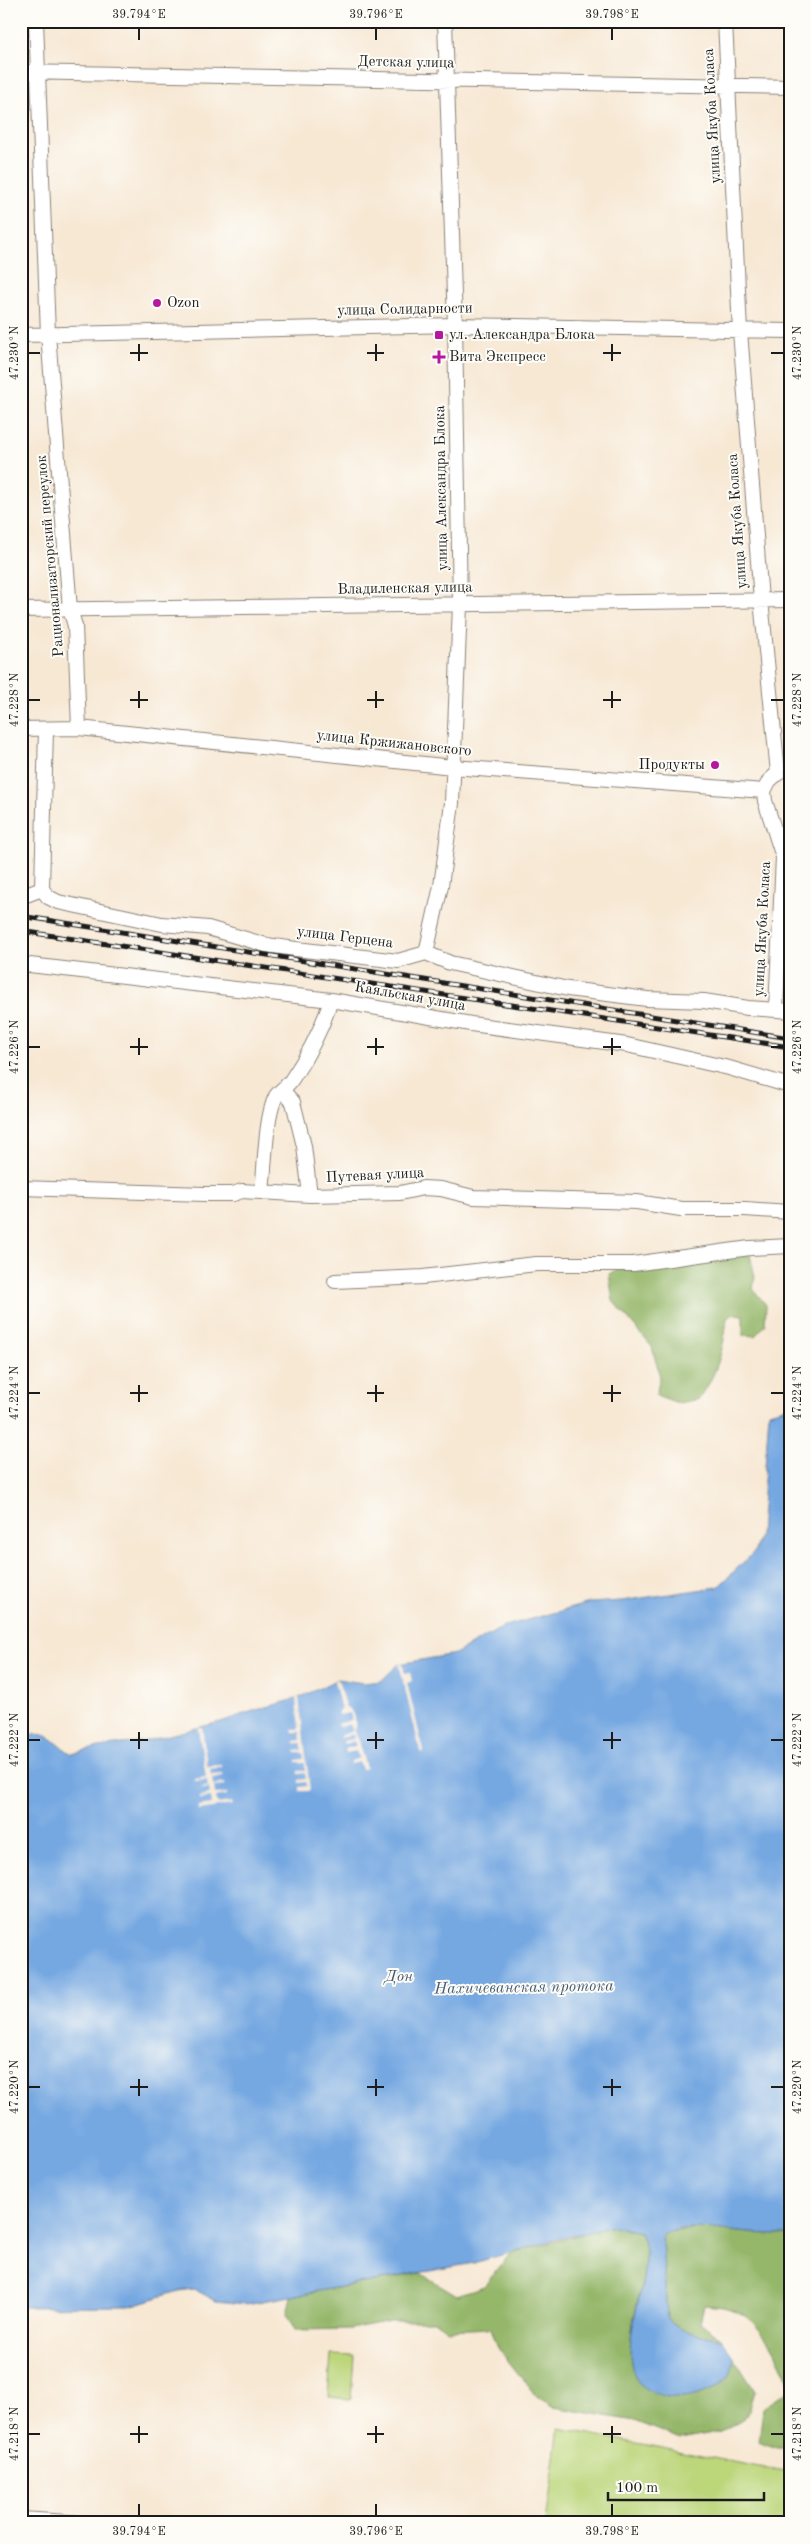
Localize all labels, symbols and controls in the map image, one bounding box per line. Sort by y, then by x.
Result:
text: 39.794°E [112,9,166,21]
text: 39.796°E [349,9,403,21]
text: 39.798°E [585,9,639,21]
street label: улица Якуба Коласа [702,47,724,184]
street label: Детская улица [357,55,455,71]
place label: Ozon [167,296,200,311]
marker: Ozon [151,297,163,309]
street label: улица Солидарности [337,301,473,319]
text: 47.230°N [9,326,21,380]
text: 47.230°N [792,326,804,380]
place label: ул. Александра Блока [449,328,596,343]
marker: ул. Александра Блока [433,329,445,341]
place label: Вита Экспресс [449,350,546,365]
marker: Вита Экспресс [433,351,445,363]
street label: улица Александра Блока [433,405,451,571]
street label: улица Якуба Коласа [726,452,750,589]
street label: Рационализаторский переулок [35,454,67,658]
street label: Владиленская улица [337,580,473,598]
text: 47.228°N [9,673,21,727]
text: 47.228°N [792,673,804,727]
street label: улица Кржижановского [316,728,472,760]
place label: Продукты [639,758,705,773]
marker: Продукты [709,759,721,771]
street label: улица Якуба Коласа [752,860,774,997]
street label: улица Герцена [296,925,394,951]
street label: Каяльская улица [353,980,467,1014]
text: 47.226°N [9,1020,21,1074]
text: 47.226°N [792,1020,804,1074]
street label: Путевая улица [325,1166,425,1186]
text: 47.224°N [9,1366,21,1420]
text: 47.224°N [792,1366,804,1420]
text: 47.222°N [9,1713,21,1767]
text: 47.222°N [792,1713,804,1767]
water label: Дон [383,1969,413,1985]
water label: Нахичеванская протока [433,1978,614,1998]
text: 47.220°N [9,2060,21,2114]
text: 47.220°N [792,2060,804,2114]
text: 47.218°N [9,2407,21,2461]
text: 47.218°N [792,2407,804,2461]
scale bar [608,2469,765,2501]
text: 100 m [616,2481,658,2496]
text: 39.794°E [112,2526,166,2538]
text: 39.796°E [349,2526,403,2538]
text: 39.798°E [585,2526,639,2538]

